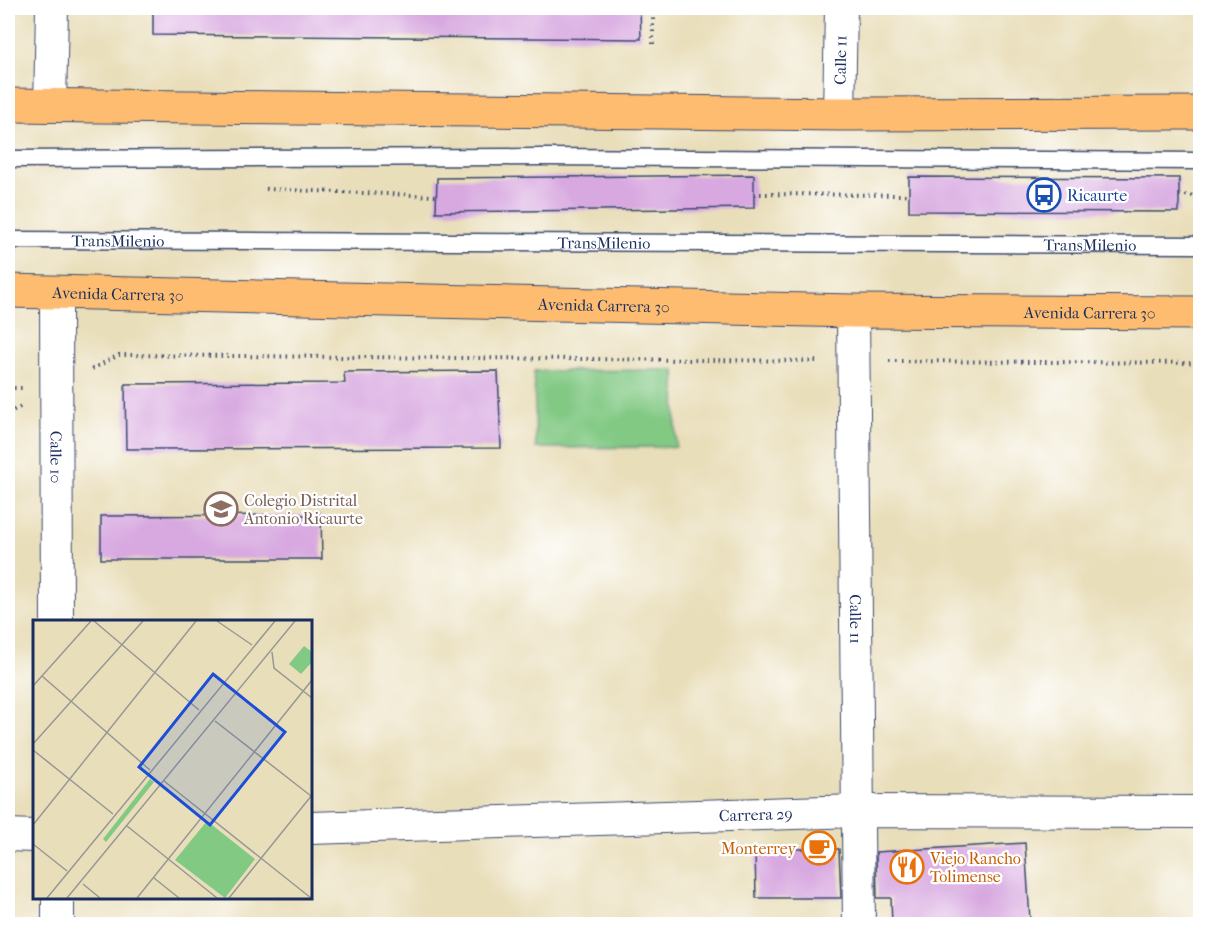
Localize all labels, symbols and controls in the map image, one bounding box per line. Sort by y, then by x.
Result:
street label: Calle 11 [830,35,850,85]
bus stop icon: Ricaurte [1026,177,1062,213]
place label: Ricaurte [1067,186,1127,205]
street label: TransMilenio [72,231,164,250]
street label: TransMilenio [558,233,650,252]
street label: TransMilenio [1044,235,1136,254]
street label: Avenida Carrera 30 [51,283,184,305]
street label: Avenida Carrera 30 [537,294,670,316]
street label: Avenida Carrera 30 [1023,302,1156,322]
street label: Calle 10 [47,431,66,483]
school or university icon: Colegio Distrital Antonio Ricaurte [203,491,239,527]
place label: Colegio Distrital Antonio Ricaurte [243,491,363,528]
street label: Calle 11 [846,594,866,644]
inset map [33,620,312,899]
street label: Carrera 29 [719,804,793,825]
cafe icon: Monterrey [801,830,837,866]
place label: Monterrey [721,839,796,858]
restaurant icon: Viejo Rancho Tolimense [889,849,925,885]
place label: Viejo Rancho Tolimense [929,849,1021,886]

